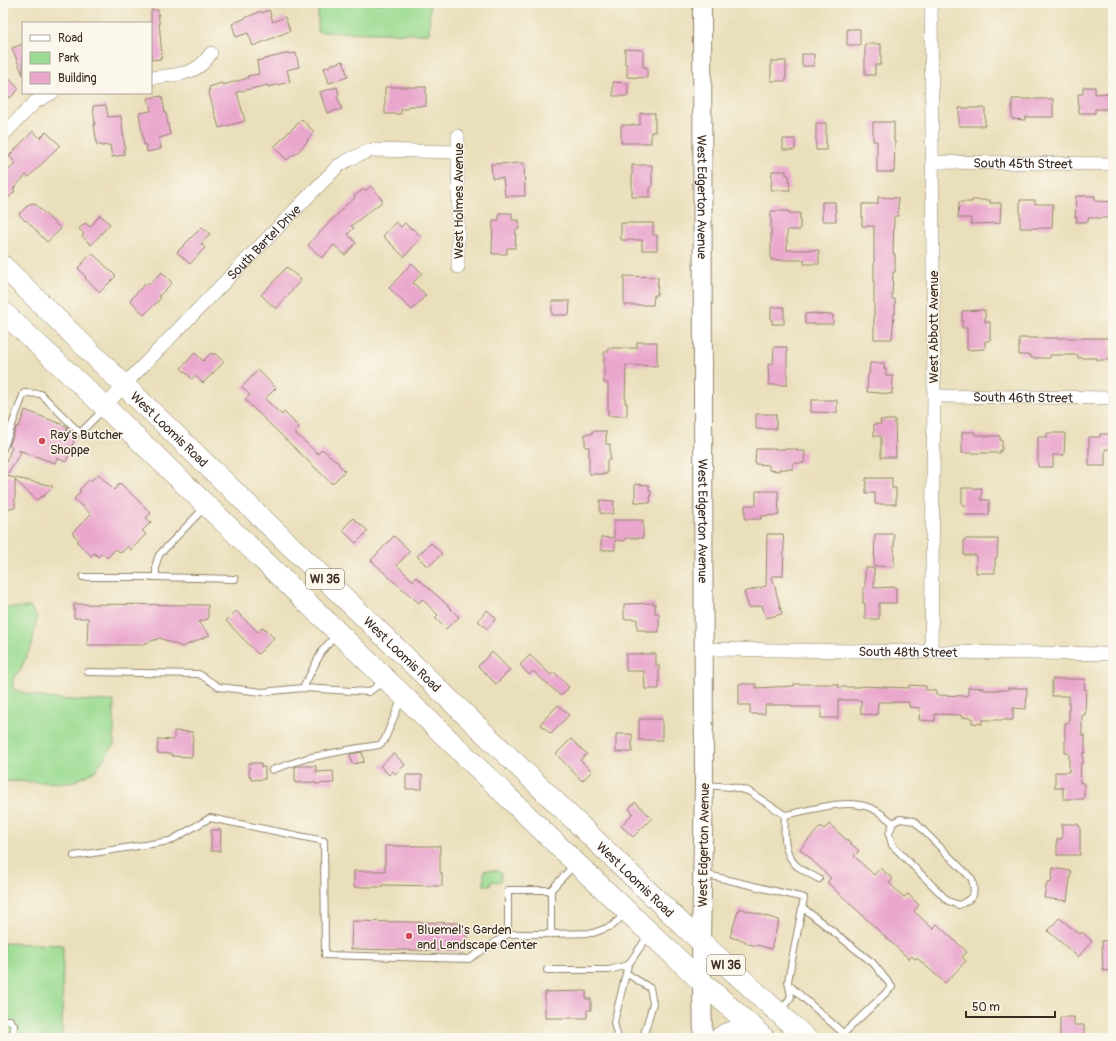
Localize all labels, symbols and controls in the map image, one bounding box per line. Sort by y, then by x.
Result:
legend [22,22,152,94]
text: Road [58,31,83,46]
text: Park [58,51,79,66]
text: Building [58,71,97,86]
street label: West Edgerton Avenue [693,135,710,260]
street label: West Holmes Avenue [451,142,467,259]
street label: South 45th Street [973,155,1074,173]
street label: South Bartel Drive [224,201,305,284]
street label: West Abbott Avenue [926,270,942,383]
street label: West Loomis Road [127,389,211,471]
street label: South 46th Street [973,389,1074,407]
place label: Ray's Butcher Shoppe [50,427,123,458]
marker: Ray's Butcher Shoppe [37,436,47,446]
street label: West Edgerton Avenue [694,459,710,584]
road number: WI 36 [306,569,344,589]
street label: West Loomis Road [360,614,444,696]
street label: South 48th Street [858,644,958,661]
street label: West Edgerton Avenue [695,782,713,907]
street label: West Loomis Road [593,839,677,921]
place label: Bluemel's Garden and Landscape Center [417,922,538,953]
marker: Bluemel's Garden and Landscape Center [404,931,414,941]
road number: WI 36 [707,955,745,975]
scale bar [966,993,1055,1019]
text: 50 m [972,1000,1000,1015]

